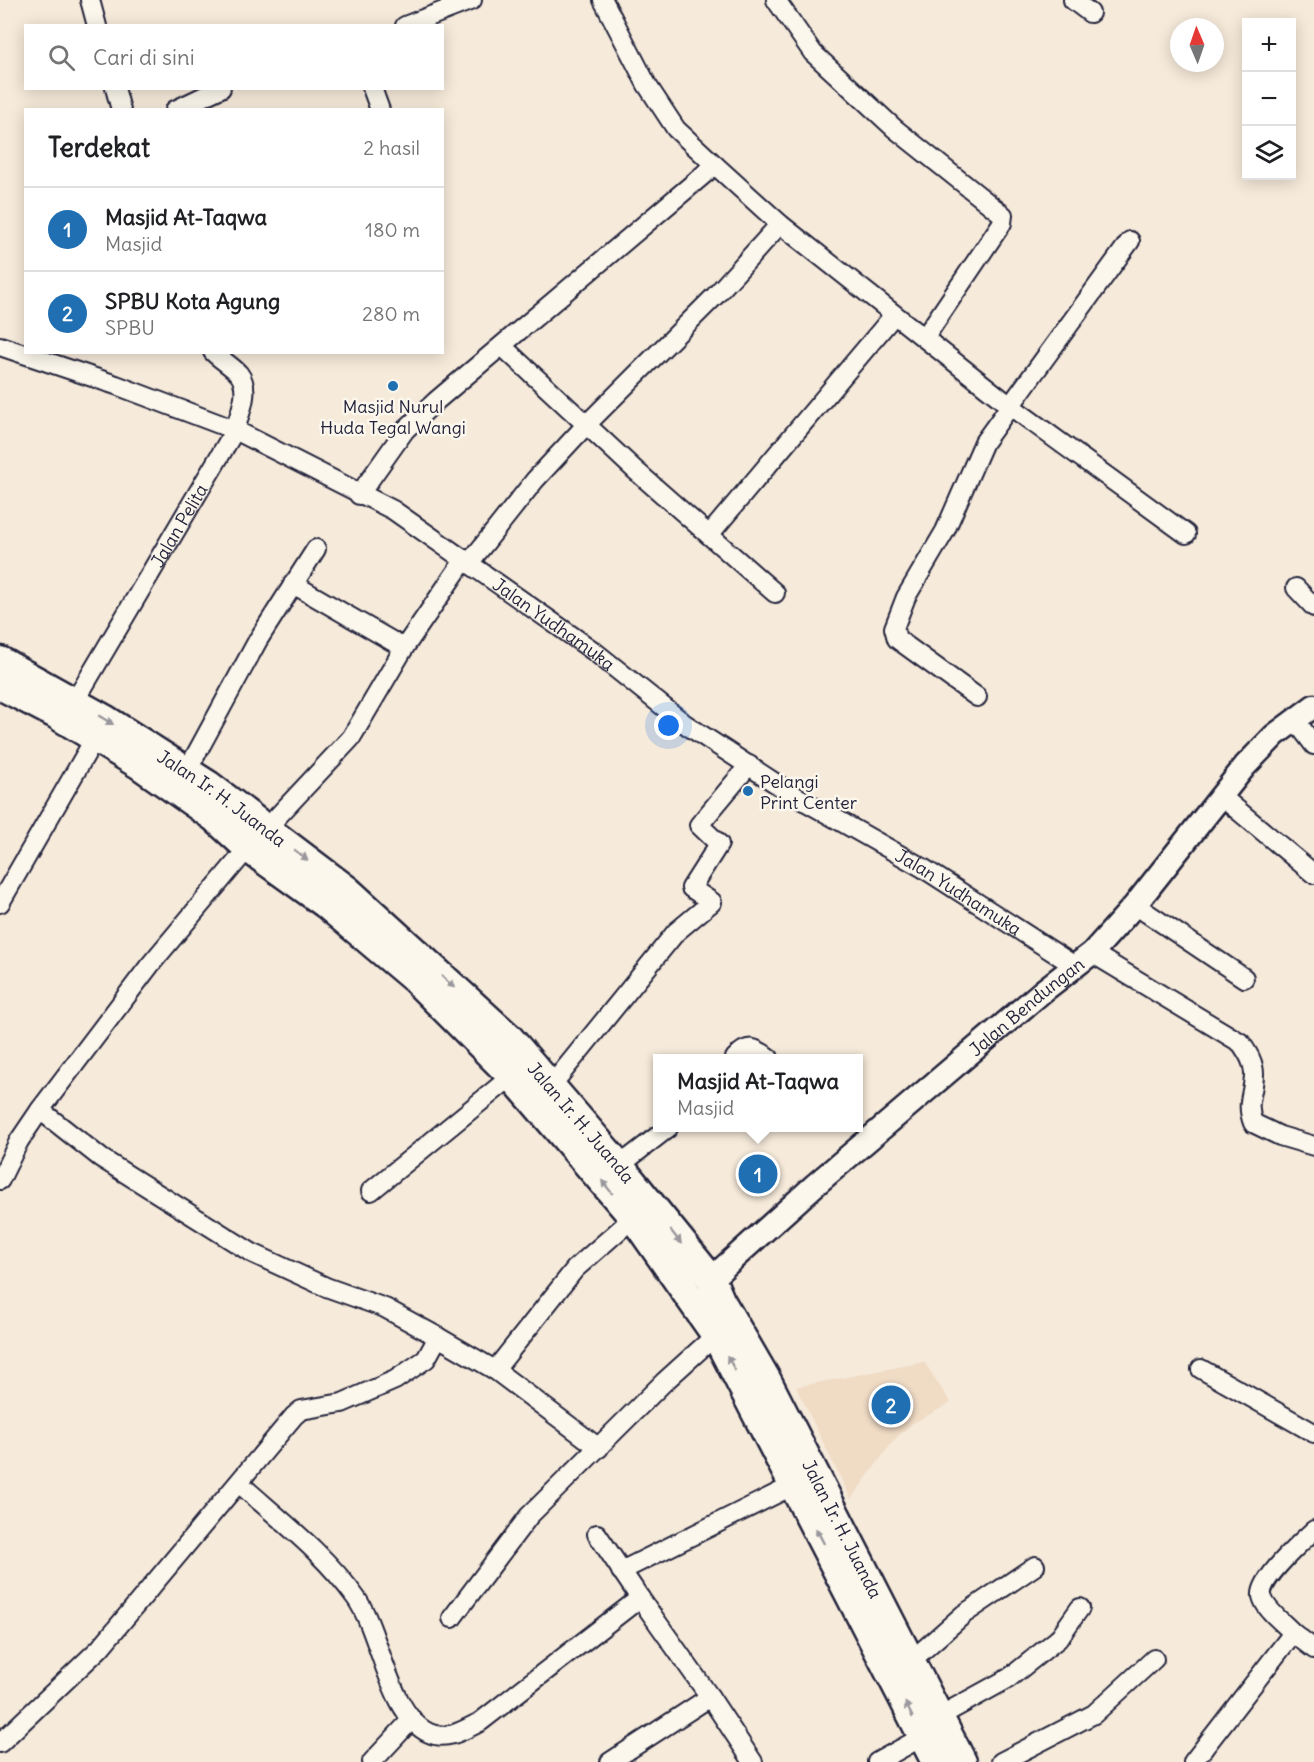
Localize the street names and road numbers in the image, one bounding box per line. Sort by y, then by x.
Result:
street label: Jalan Pelita [145,480,212,571]
street label: Jalan Yudhamuka [489,572,620,675]
street label: Jalan Ir. H. Juanda [153,744,291,852]
street label: Jalan Yudhamuka [892,843,1026,940]
street label: Jalan Bendungan [964,952,1089,1061]
street label: Jalan Ir. H. Juanda [523,1057,640,1188]
street label: Jalan Ir. H. Juanda [798,1456,888,1602]

